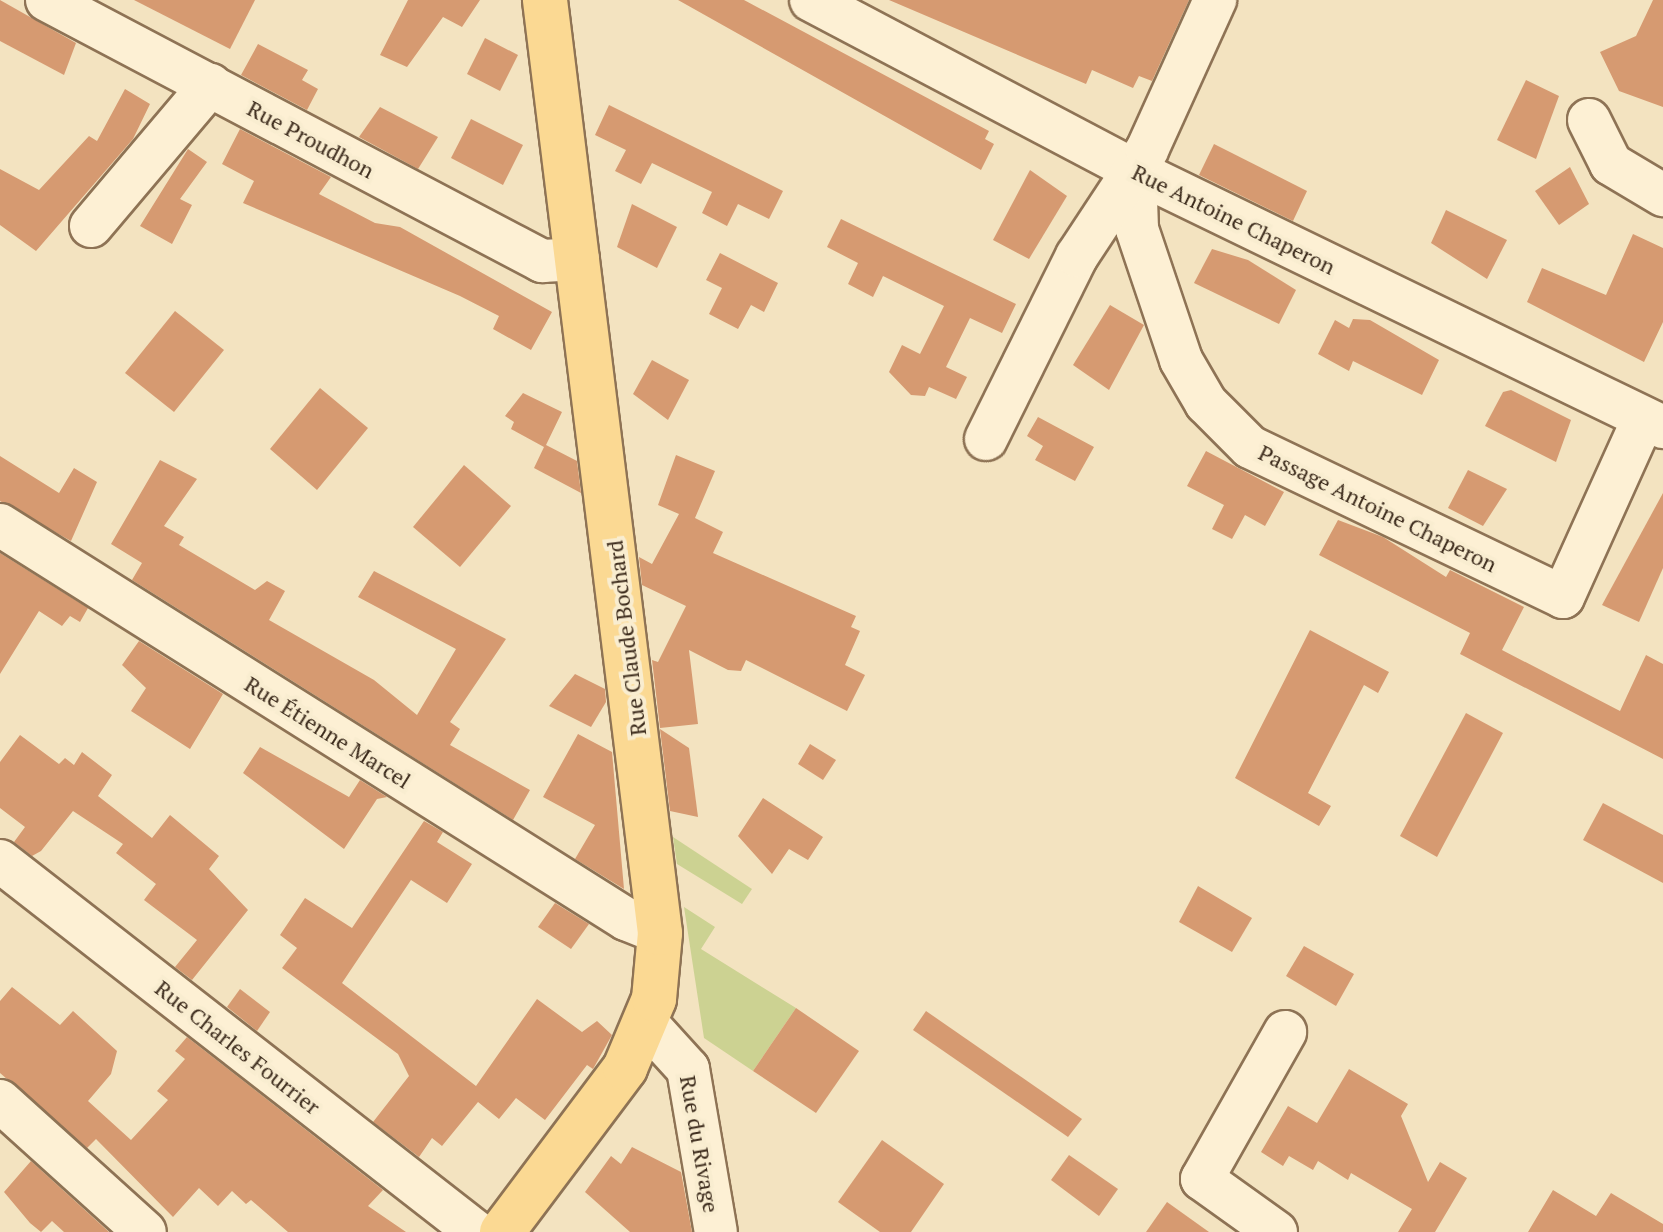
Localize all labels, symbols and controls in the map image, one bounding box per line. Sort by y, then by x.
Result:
street label: Rue Proudhon [243,95,379,183]
street label: Rue Antoine Chaperon [1128,158,1340,280]
street label: Passage Antoine Chaperon [1254,439,1502,577]
street label: Rue Claude Bochard [601,539,651,737]
street label: Rue Étienne Marcel [240,670,416,794]
street label: Rue Charles Fourrier [150,974,326,1120]
street label: Rue du Rivage [675,1073,725,1215]

